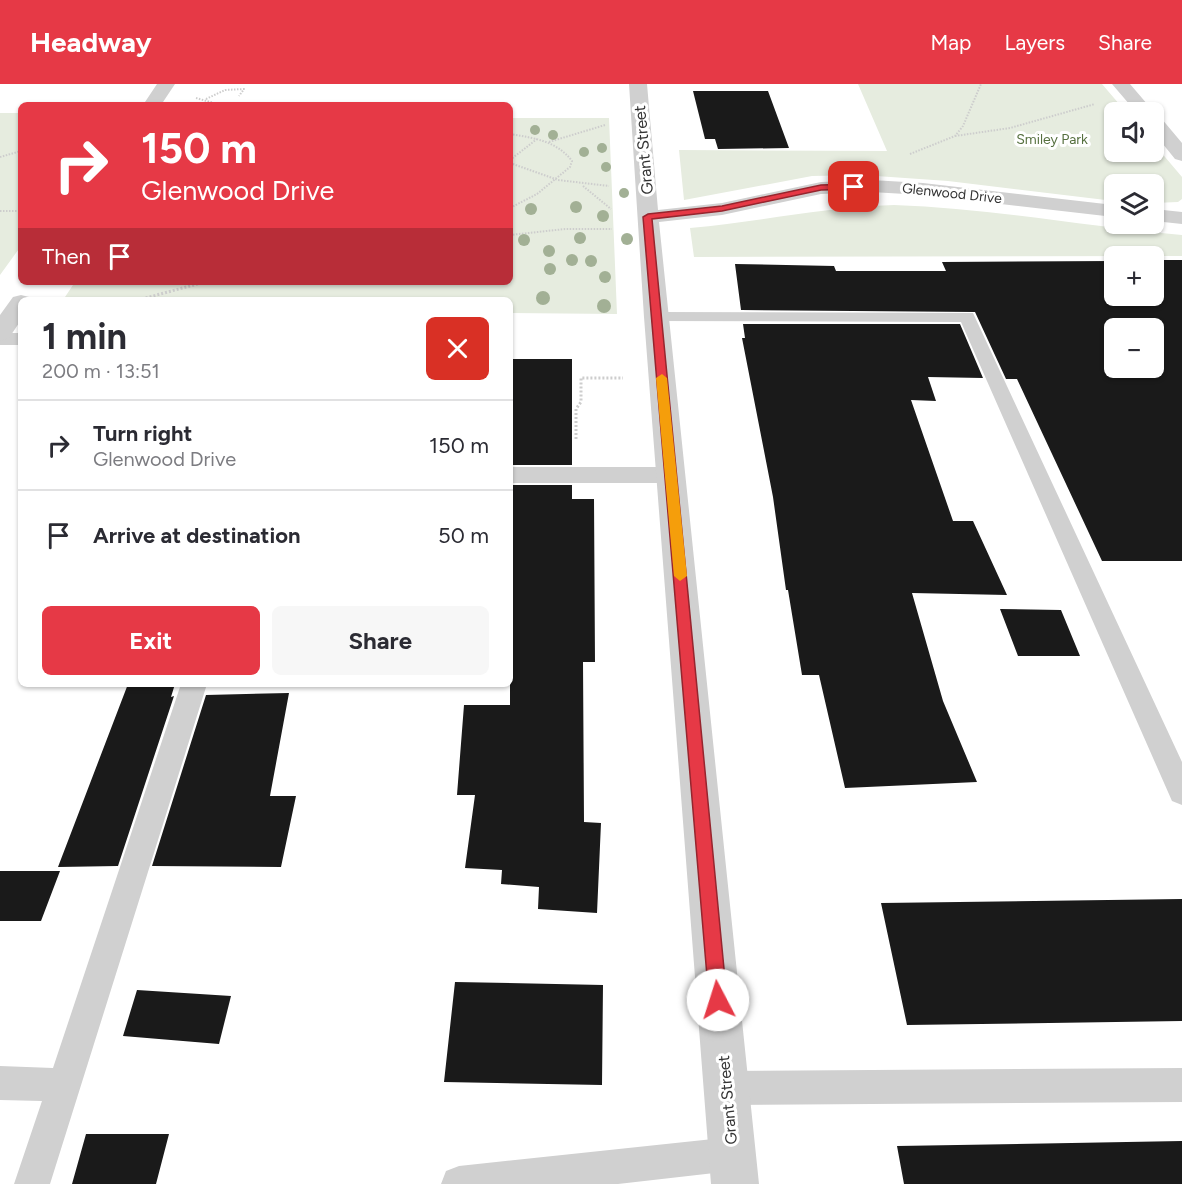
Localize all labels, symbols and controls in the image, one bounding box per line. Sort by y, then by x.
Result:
text: Headway [30,25,152,59]
text: Map [931,30,971,55]
text: Layers [1004,30,1065,55]
text: Share [1098,30,1152,55]
map controls [1104,102,1164,378]
button: sound [1104,102,1164,162]
street label: Grant Street [630,105,657,195]
text: 150 m [141,123,257,174]
icon: right [42,126,120,204]
park label: Smiley Park [1016,131,1088,148]
pin [828,161,879,212]
icon: arrive [837,170,870,203]
text: Glenwood Drive [141,174,334,207]
button: layers [1104,174,1164,234]
street label: Glenwood Drive [901,180,1003,207]
icon: arrive [103,240,136,273]
text: Then [42,243,91,270]
button: + [1104,246,1164,306]
text: 1 min [42,315,127,358]
button: close [426,317,489,380]
button: − [1104,318,1164,378]
text: 200 m · 13:51 [42,359,160,383]
text: Turn right [93,420,192,447]
icon: right [42,429,75,462]
text: 150 m [429,432,489,459]
text: Glenwood Drive [93,447,236,471]
icon: arrive [42,519,75,552]
text: Arrive at destination [93,522,301,549]
text: 50 m [438,522,489,549]
button: Exit [42,606,260,675]
button: Share [272,606,489,675]
position arrow [686,968,750,1032]
street label: Grant Street [714,1055,741,1145]

